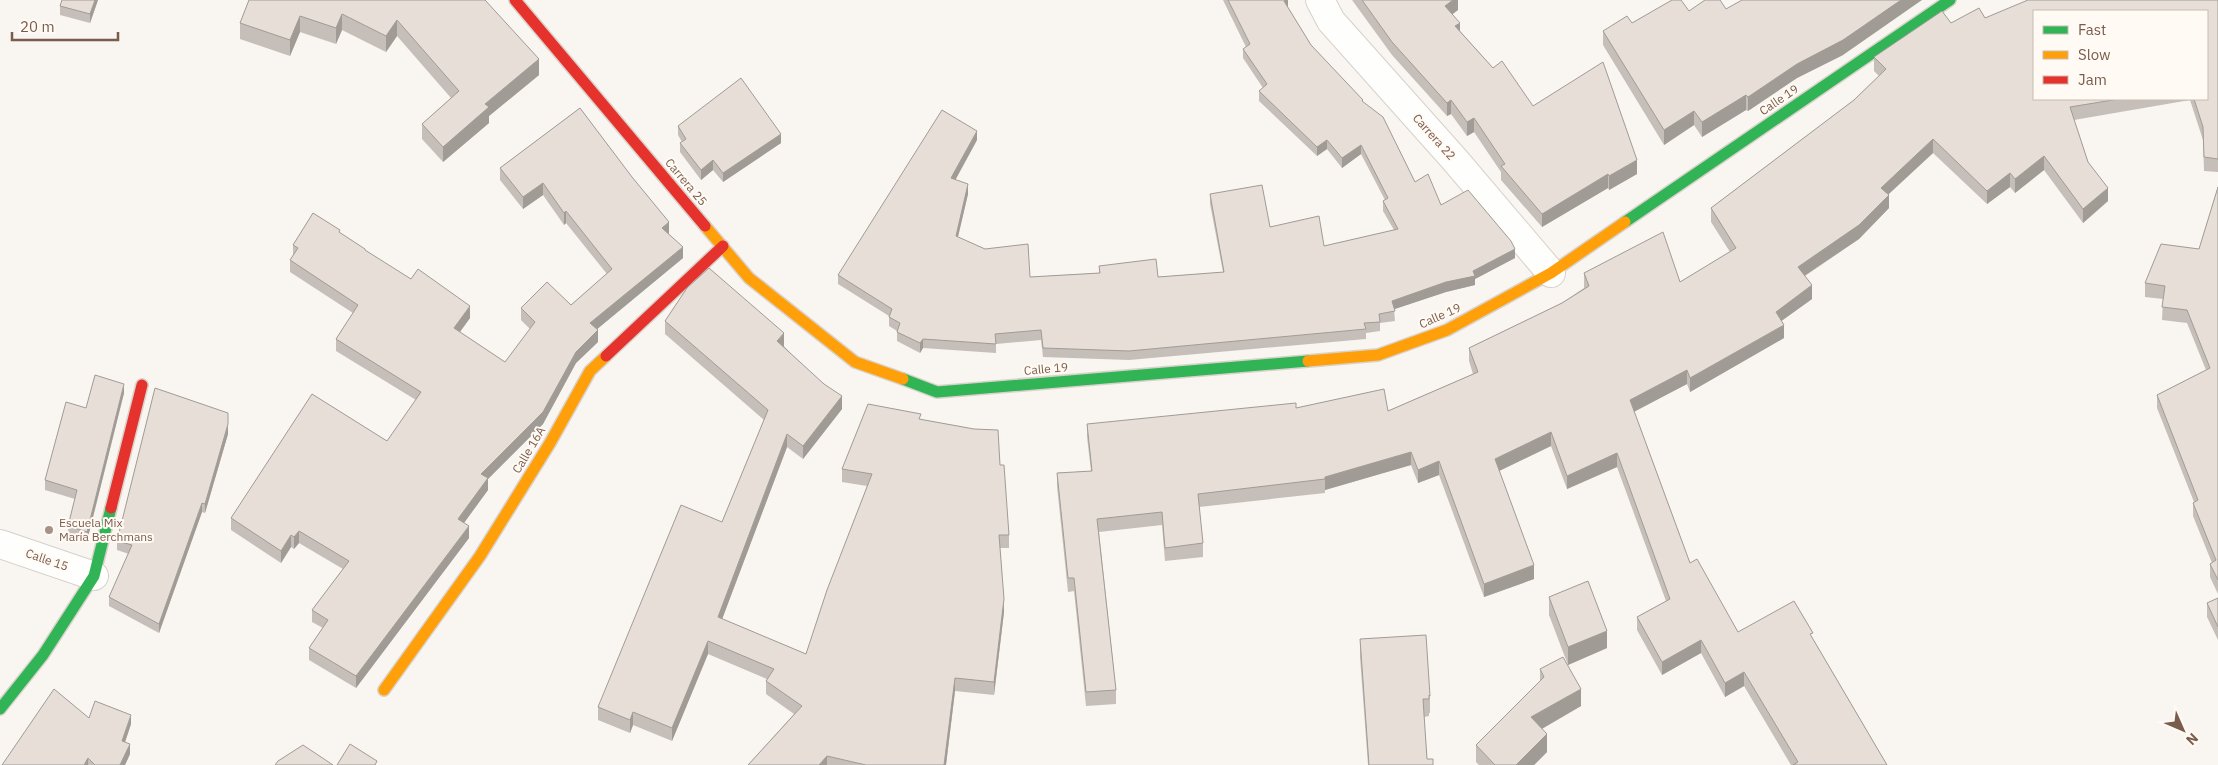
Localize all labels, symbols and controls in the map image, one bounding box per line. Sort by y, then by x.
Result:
scale bar [12,10,119,42]
legend [2033,10,2208,100]
text: 20 m [20,17,55,36]
text: Fast [2078,20,2106,39]
text: Slow [2078,45,2111,64]
text: Jam [2078,70,2107,89]
street label: Calle 19 [1756,81,1801,118]
street label: Carrera 22 [1410,110,1459,163]
street label: Carrera 25 [662,155,711,208]
street label: Calle 19 [1417,300,1463,331]
street label: Calle 19 [1023,359,1069,378]
street label: Calle 16A [509,423,549,476]
place label: Escuela Mix María Berchmans [59,515,153,544]
marker: Escuela Mix María Berchmans [43,524,55,536]
street label: Calle 15 [24,545,70,574]
north arrow [2158,705,2208,755]
text: N [2182,729,2202,749]

